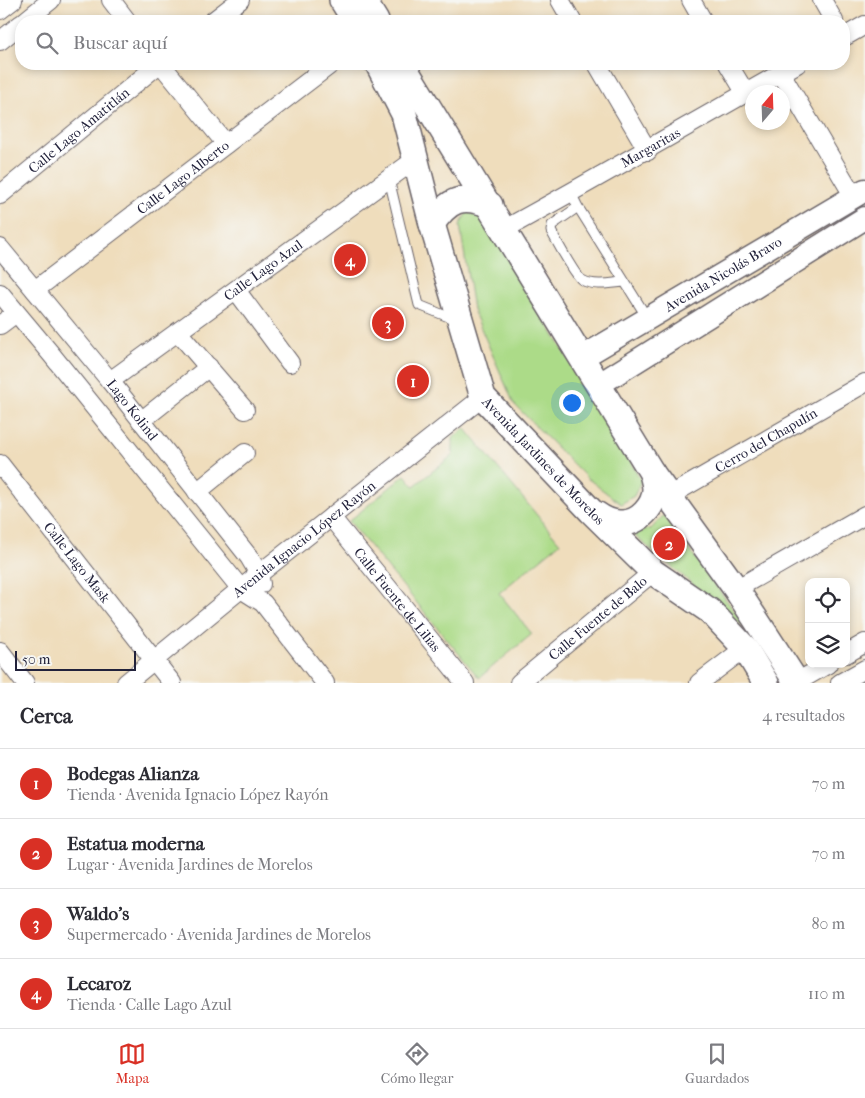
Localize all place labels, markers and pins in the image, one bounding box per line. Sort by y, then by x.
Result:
pin: 4 [334,241,366,279]
pin: 3 [372,304,404,342]
pin: 1 [397,362,429,400]
pin: 2 [653,525,685,563]

